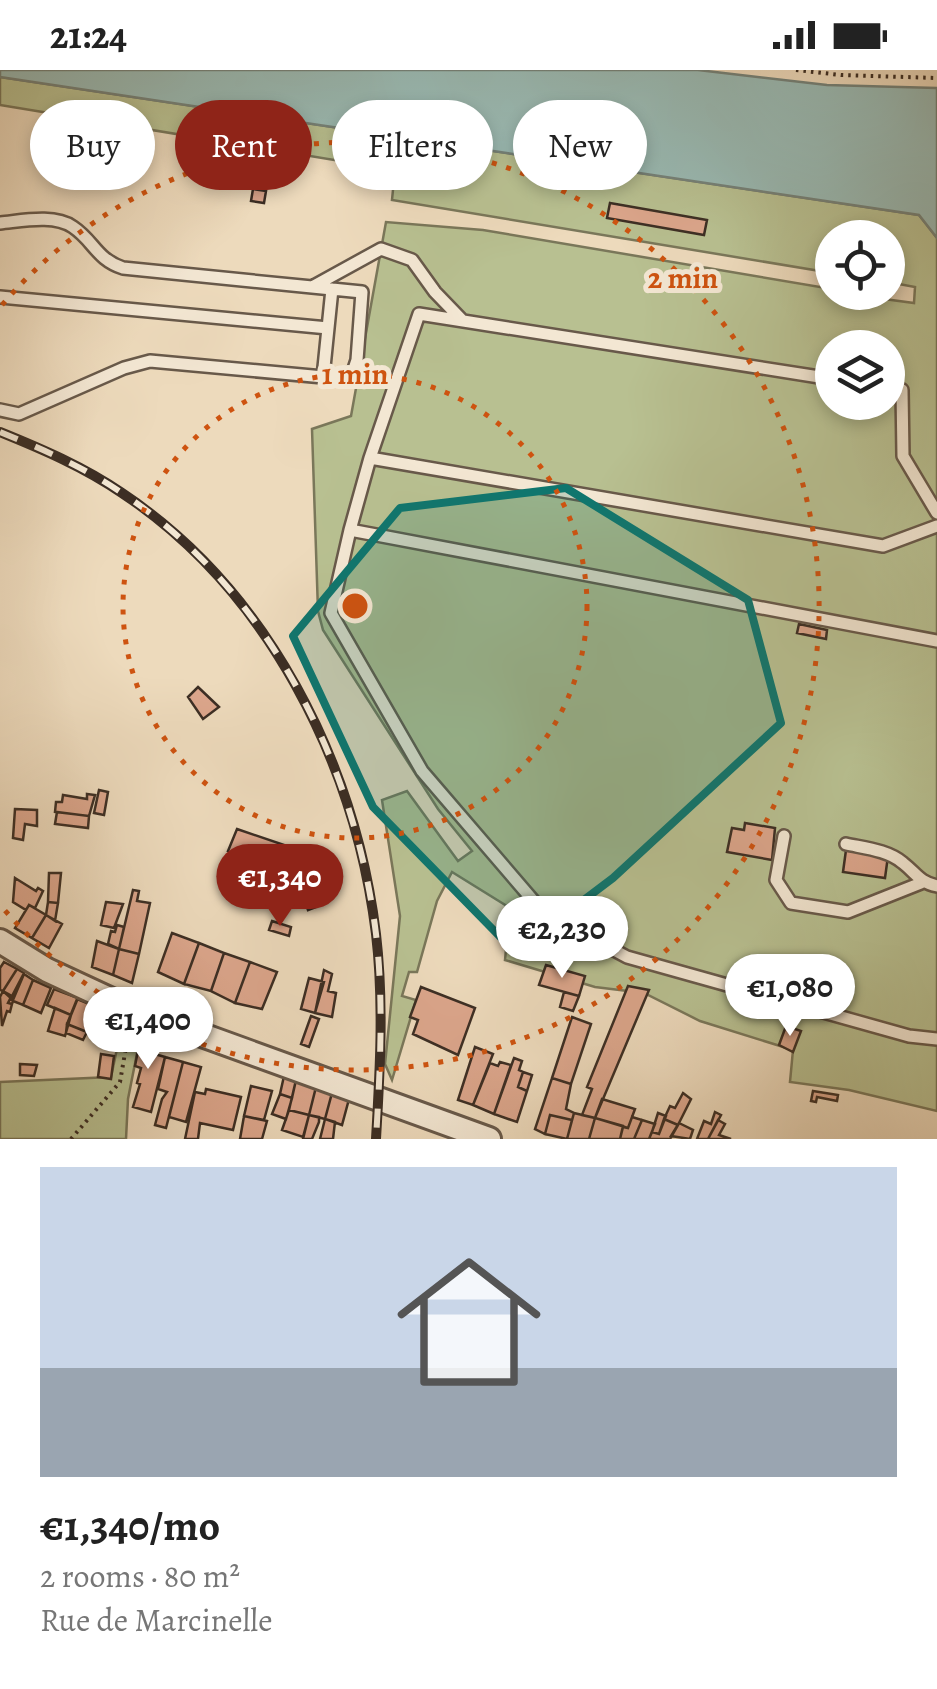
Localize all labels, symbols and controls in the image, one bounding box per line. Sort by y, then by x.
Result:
text: 21:24 [50,9,127,61]
chip: Buy [30,100,155,190]
chip: Rent [175,100,312,190]
chip: Filters [332,100,493,190]
chip: New [513,100,647,190]
map controls [815,220,905,420]
button: locate [815,220,905,310]
text: 2 min [648,258,718,298]
button: layers [815,330,905,420]
text: 1 min [322,354,388,394]
centre of rings [337,588,373,624]
pin: €1,340 [199,844,361,929]
text: €1,340 [238,854,322,898]
pin: €2,230 [481,896,643,981]
text: €2,230 [518,906,606,950]
pin: €1,080 [709,954,871,1039]
text: €1,080 [747,964,833,1008]
pin: €1,400 [67,987,229,1072]
text: €1,400 [105,997,191,1041]
icon: home [379,1232,559,1412]
text: €1,340/mo [40,1497,220,1554]
text: 2 rooms · 80 m² [40,1554,240,1598]
text: Rue de Marcinelle [40,1598,272,1642]

